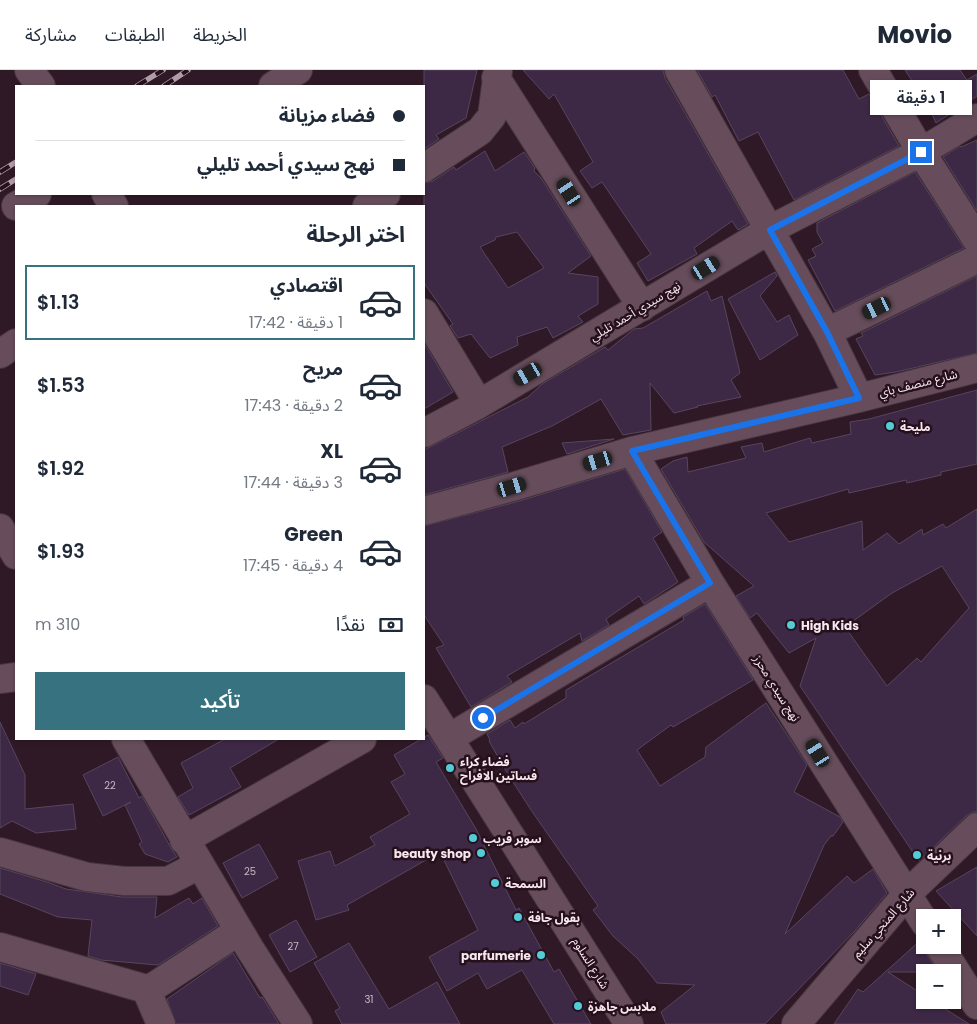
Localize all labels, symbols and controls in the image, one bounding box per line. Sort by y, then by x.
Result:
text: Movio [877,18,952,51]
text: مشاركة [25,22,77,47]
text: الطبقات [105,22,165,47]
text: الخريطة [193,22,247,47]
callout: 1 دقيقة [870,79,972,114]
text: 1 دقيقة [897,86,945,109]
text: فضاء مزيانة [279,102,375,129]
route end [910,141,932,163]
text: نهج سيدي أحمد تليلي [197,151,375,178]
car [554,175,583,209]
text: اختر الرحلة [306,219,405,250]
car [689,254,722,282]
text: اقتصادي [270,272,343,299]
street label: نهج سيدي أحمد تليلي [586,277,685,346]
icon: car [358,280,403,325]
text: $1.13 [37,289,80,316]
car [860,295,893,321]
text: 1 دقيقة · 17:42 [249,311,343,334]
text: مريح [303,355,343,382]
car [511,360,544,388]
icon: car [358,363,403,408]
street label: شارع منصف باي [877,365,960,403]
text: $1.53 [37,372,85,399]
text: 2 دقيقة · 17:43 [244,394,343,417]
place label: مليحة [900,418,931,435]
marker: مليحة [884,420,896,432]
text: XL [320,438,343,465]
icon: car [358,446,403,491]
car [581,449,614,473]
text: $1.92 [37,455,84,482]
text: 3 دقيقة · 17:44 [244,471,343,494]
car [495,475,528,499]
text: Green [284,521,343,548]
icon: car [358,529,403,574]
text: $1.93 [37,538,85,565]
text: 4 دقيقة · 17:45 [243,554,343,577]
text: نقدًا [336,611,365,638]
icon: cash [377,611,405,639]
text: 310 m [35,613,80,636]
place label: High Kids [801,617,859,634]
marker: High Kids [785,619,797,631]
street label: نهج سيدي محرز [748,650,804,726]
button: تأكيد [35,672,405,730]
route start [472,707,494,729]
car [803,736,832,770]
place label: فضاء كراء فساتين الافراح [460,753,537,785]
marker: فضاء كراء فساتين الافراح [444,762,456,774]
house number: 22 [104,778,116,793]
place label: سوبر فريب [483,830,542,847]
marker: سوبر فريب [467,832,479,844]
place label: beauty shop [394,845,471,862]
marker: beauty shop [475,847,487,859]
place label: برنية [927,847,951,864]
marker: برنية [911,849,923,861]
house number: 25 [244,864,256,879]
place label: السمحة [505,875,546,892]
marker: السمحة [489,877,501,889]
street label: شارع المنجي سليم [848,884,919,963]
place label: بقول جافة [528,909,580,926]
map controls [916,909,961,1009]
button: + [916,909,961,954]
marker: بقول جافة [512,911,524,923]
street label: شارع السلوم [568,934,614,993]
house number: 27 [287,939,299,954]
place label: parfumerie [461,947,532,964]
marker: parfumerie [535,949,547,961]
button: − [916,964,961,1009]
house number: 31 [364,992,374,1007]
place label: ملابس جاهزة [588,998,656,1015]
marker: ملابس جاهزة [572,1000,584,1012]

